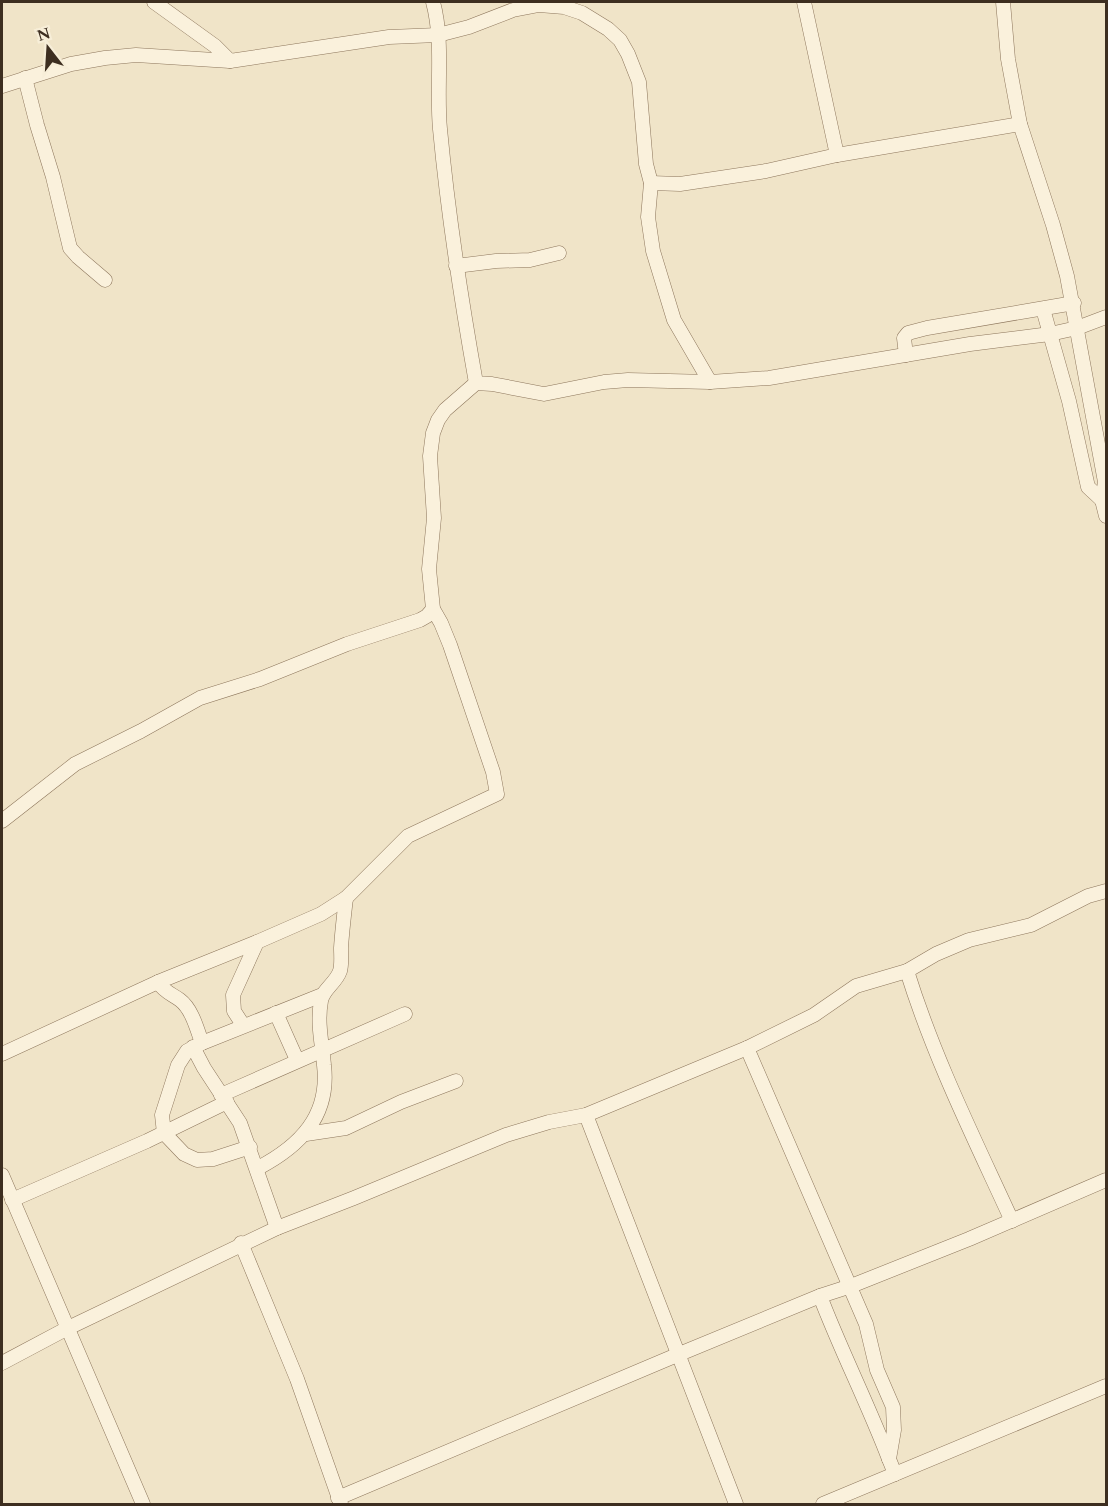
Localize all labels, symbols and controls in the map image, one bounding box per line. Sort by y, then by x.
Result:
north arrow [18,18,78,78]
text: N [34,21,54,48]

